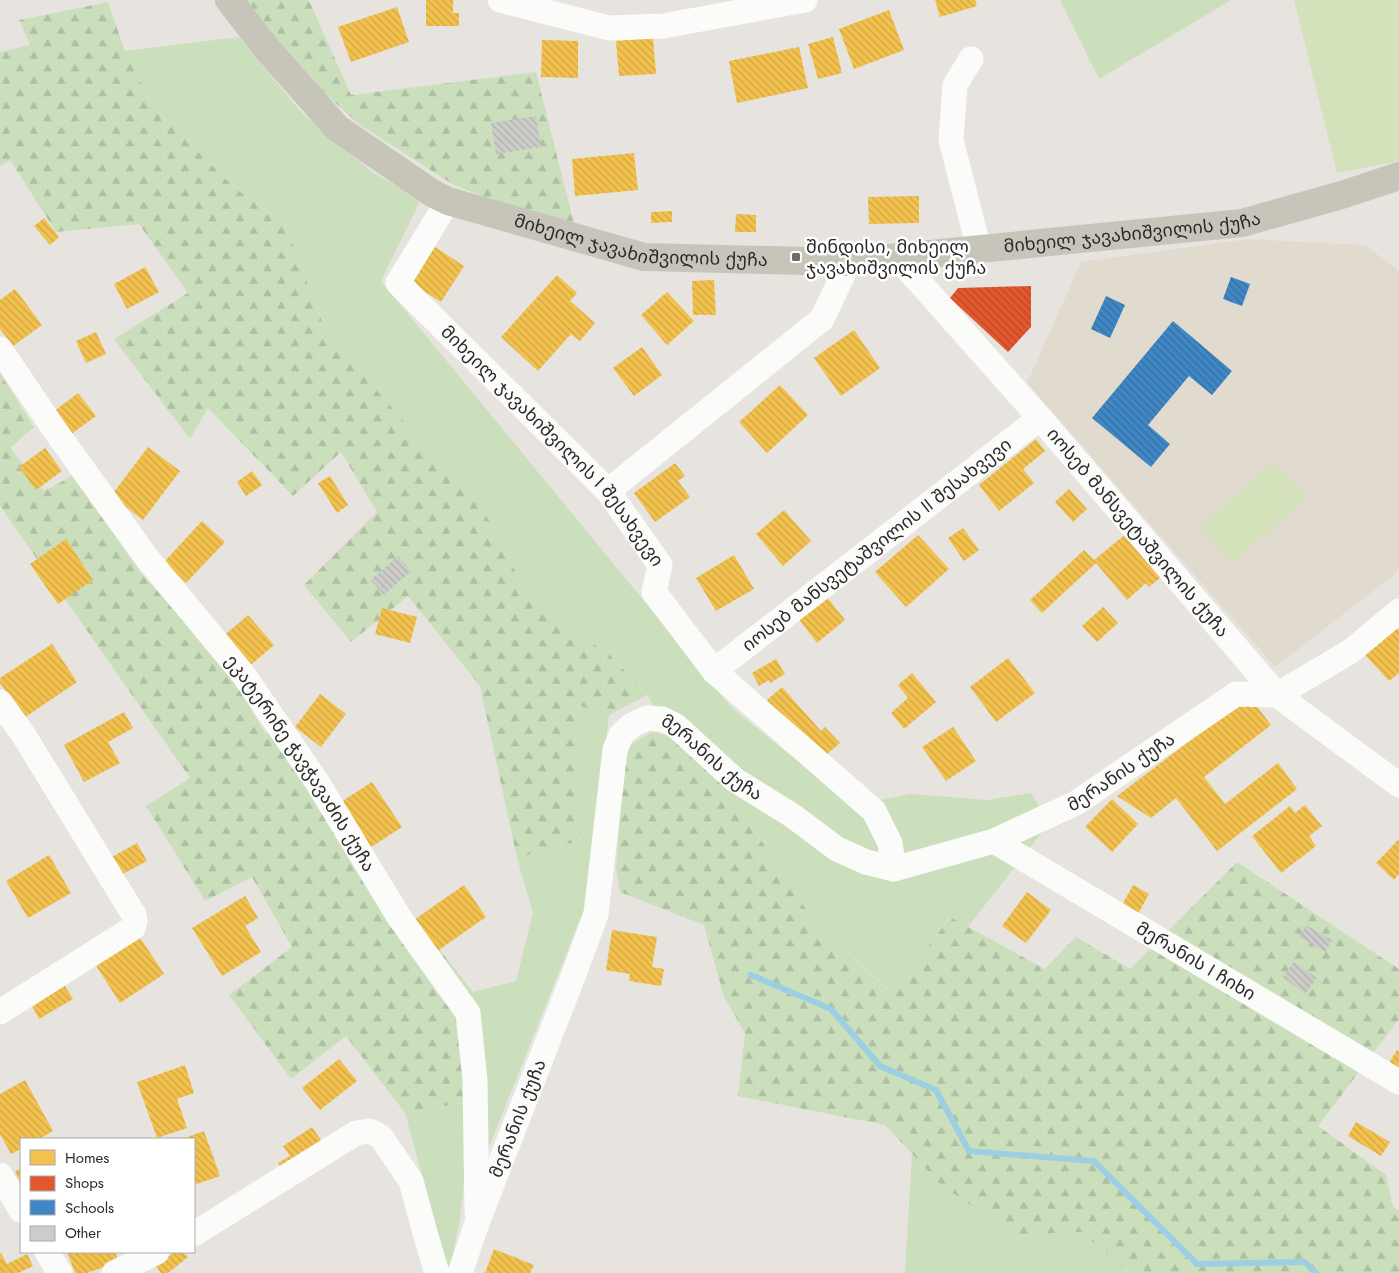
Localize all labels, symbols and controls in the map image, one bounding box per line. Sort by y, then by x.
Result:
street label: მიხეილ ჯავახიშვილის ქუჩა [1002,205,1264,260]
street label: მიხეილ ჯავახიშვილის ქუჩა [511,208,768,273]
place label: შინდისი, მიხეილ ჯავახიშვილის ქუჩა [806,234,986,281]
marker: შინდისი, მიხეილ ჯავახიშვილის ქუჩა [790,251,802,263]
street label: მიხეილ ჯავახიშვილის I შესახვევი [435,319,670,572]
street label: იოსებ მანსვეტაშვილის ქუჩა [1041,422,1235,643]
street label: იოსებ მანსვეტაშვილის II შესახვევი [736,432,1017,658]
street label: ეკატერინე ჭავჭავაძის ქუჩა [219,649,382,877]
street label: მერანის ქუჩა [657,708,768,807]
street label: მერანის ქუჩა [1063,726,1180,818]
street label: მერანის I ჩიხი [1131,915,1261,1007]
street label: მერანის ქუჩა [483,1055,553,1181]
legend [20,1138,195,1253]
text: Homes [65,1147,109,1169]
text: Shops [65,1172,104,1194]
text: Schools [65,1197,114,1219]
text: Other [65,1222,102,1244]

